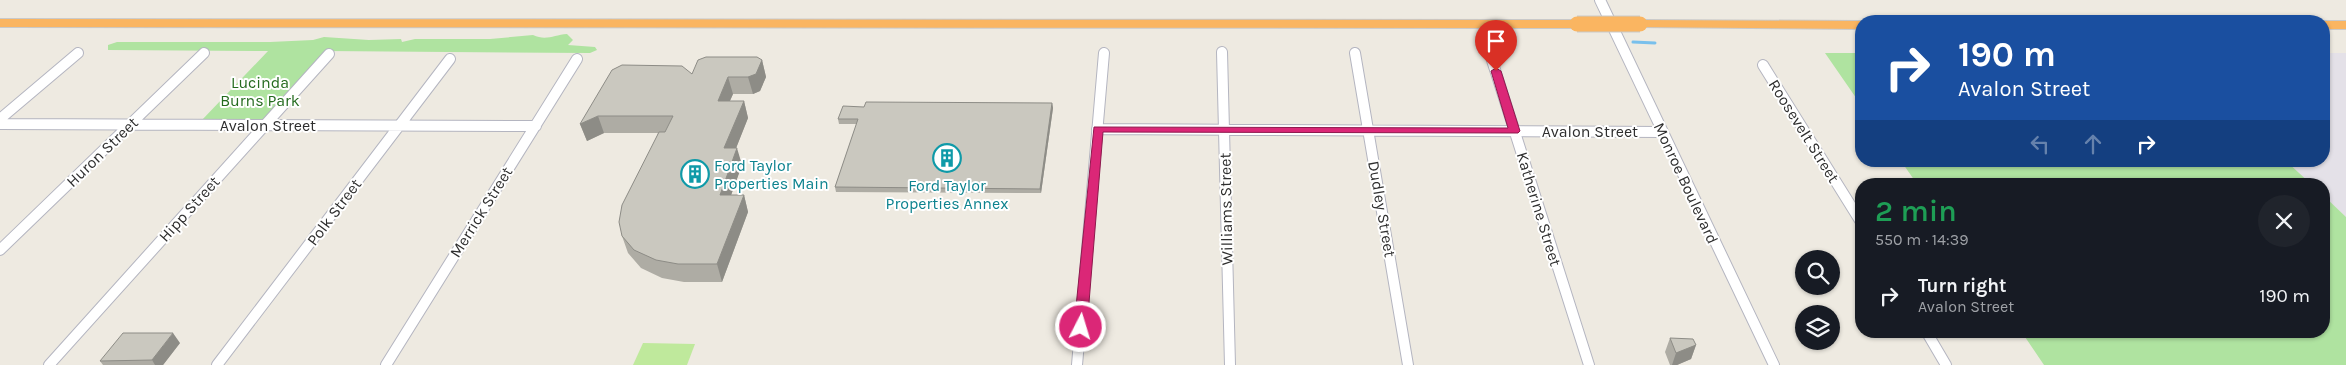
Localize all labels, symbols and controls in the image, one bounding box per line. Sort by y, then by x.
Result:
pin [1475,20,1517,71]
icon: arrive [1482,27,1510,55]
text: 190 m [1958,34,2056,75]
icon: right [1875,35,1940,100]
park label: Lucinda Burns Park [220,73,300,110]
street label: Roosevelt Street [1765,76,1843,186]
text: Avalon Street [1958,76,2090,102]
street label: Huron Street [62,113,142,191]
street label: Avalon Street [220,116,316,135]
street label: Monroe Boulevard [1650,119,1722,247]
street label: Avalon Street [1542,122,1638,141]
icon: left [2026,130,2054,158]
icon: ahead [2079,130,2107,158]
icon: right [2132,130,2160,158]
building icon: Ford Taylor Properties Annex [932,143,962,173]
street label: Katherine Street [1513,150,1565,268]
street label: Williams Street [1216,152,1236,266]
place label: Ford Taylor Properties Main [714,156,829,193]
building icon: Ford Taylor Properties Main [680,159,710,189]
street label: Dudley Street [1364,159,1400,259]
street label: Merrick Street [446,163,516,261]
street label: Hipp Street [155,172,223,246]
street label: Polk Street [303,175,365,249]
place label: Ford Taylor Properties Annex [886,176,1008,213]
text: 2 min [1875,193,1957,229]
button: close [2258,195,2310,247]
text: 550 m · 14:39 [1875,230,1968,249]
map controls [1795,250,1840,350]
button: search [1795,250,1840,295]
text: Turn right [1918,275,2007,297]
icon: right [1875,282,1903,310]
text: 190 m [2259,285,2310,307]
text: Avalon Street [1918,297,2014,316]
position arrow [1054,300,1106,352]
button: layers [1795,305,1840,350]

